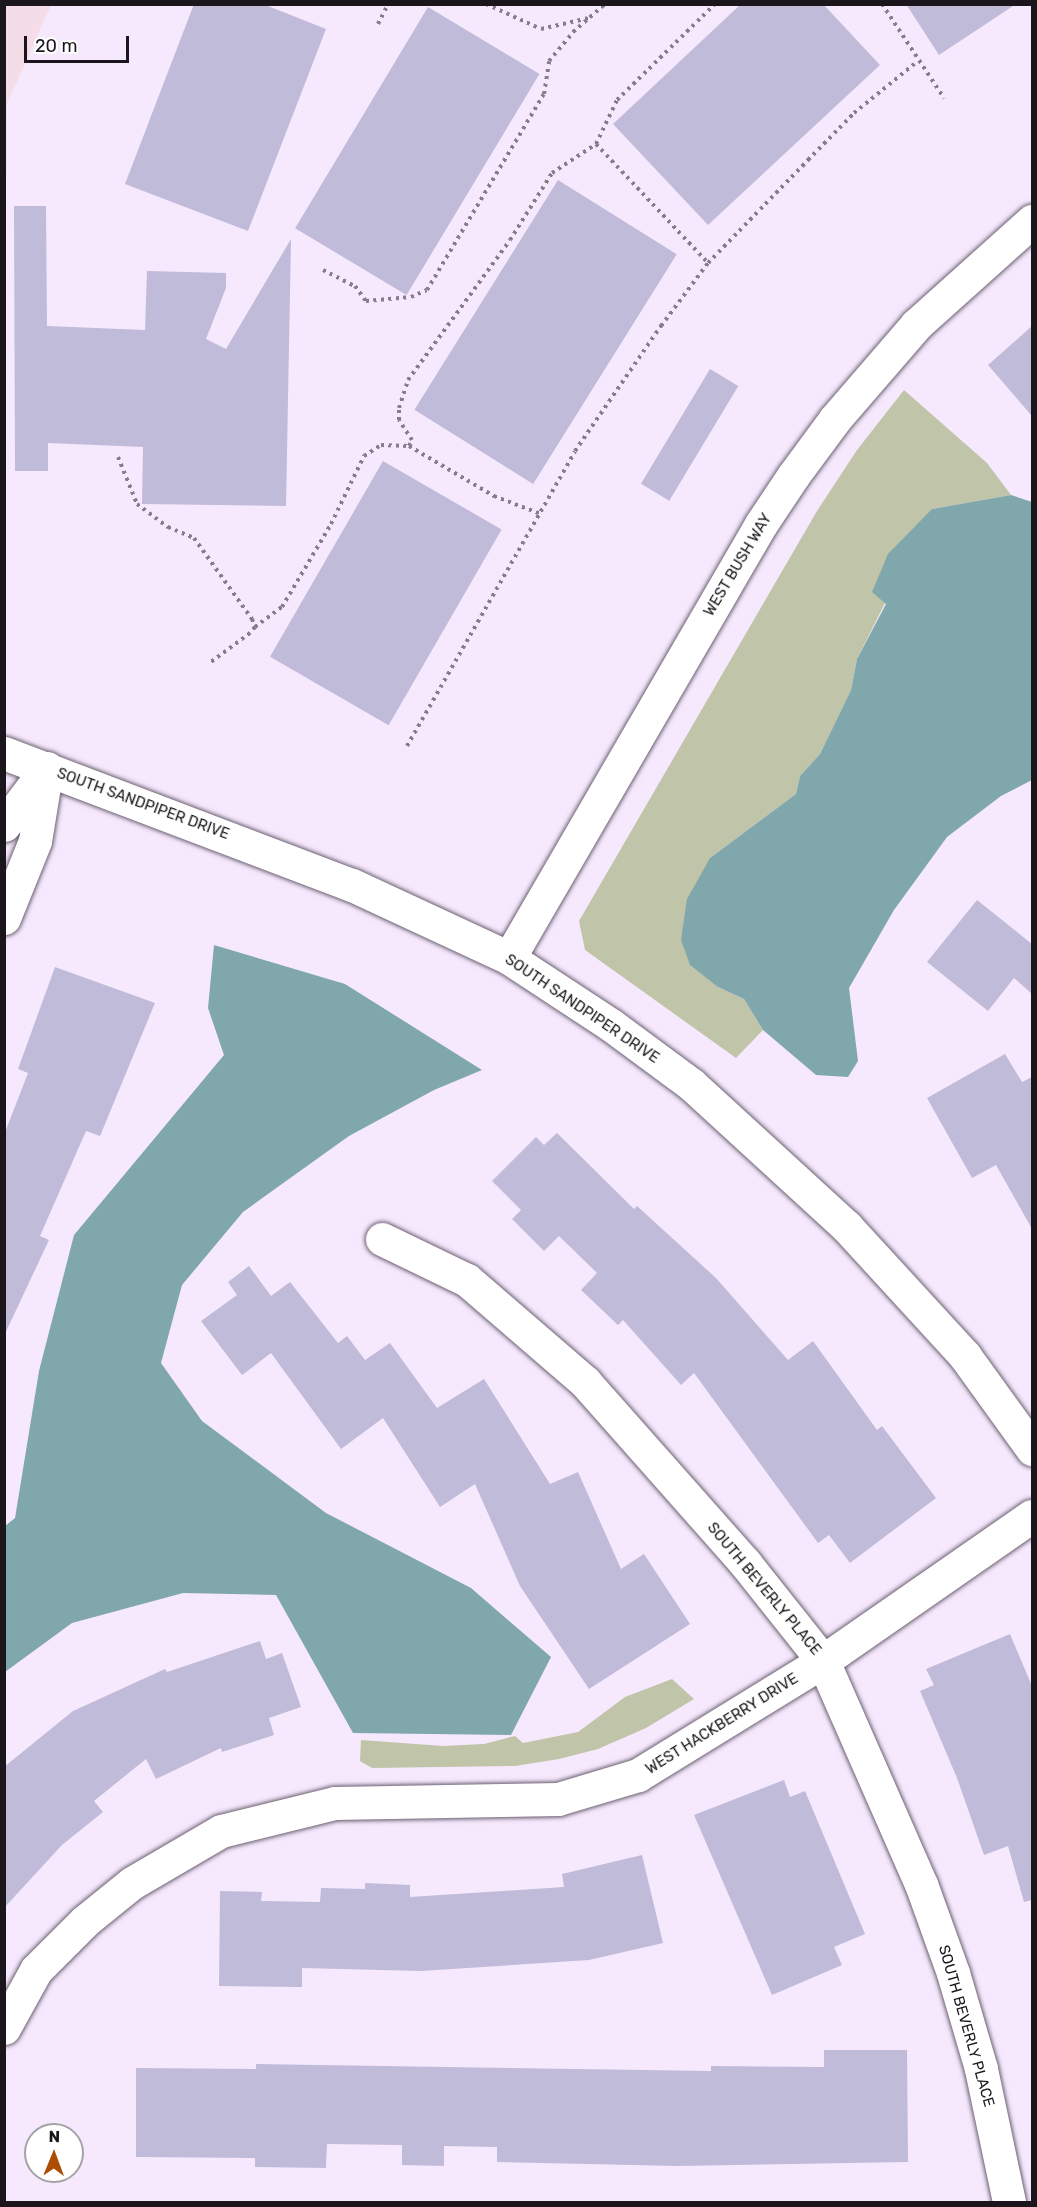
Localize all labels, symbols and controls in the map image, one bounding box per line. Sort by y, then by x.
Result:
scale bar [27,24,132,62]
text: 20 m [35,35,77,57]
street label: WEST BUSH WAY [700,510,776,620]
street label: SOUTH SANDPIPER DRIVE [54,764,232,844]
street label: SOUTH SANDPIPER DRIVE [501,951,663,1067]
street label: SOUTH BEVERLY PLACE [703,1519,825,1659]
street label: WEST HACKBERRY DRIVE [642,1669,802,1779]
street label: SOUTH BEVERLY PLACE [934,1943,998,2109]
north arrow [24,2123,84,2183]
text: N [48,2127,60,2146]

